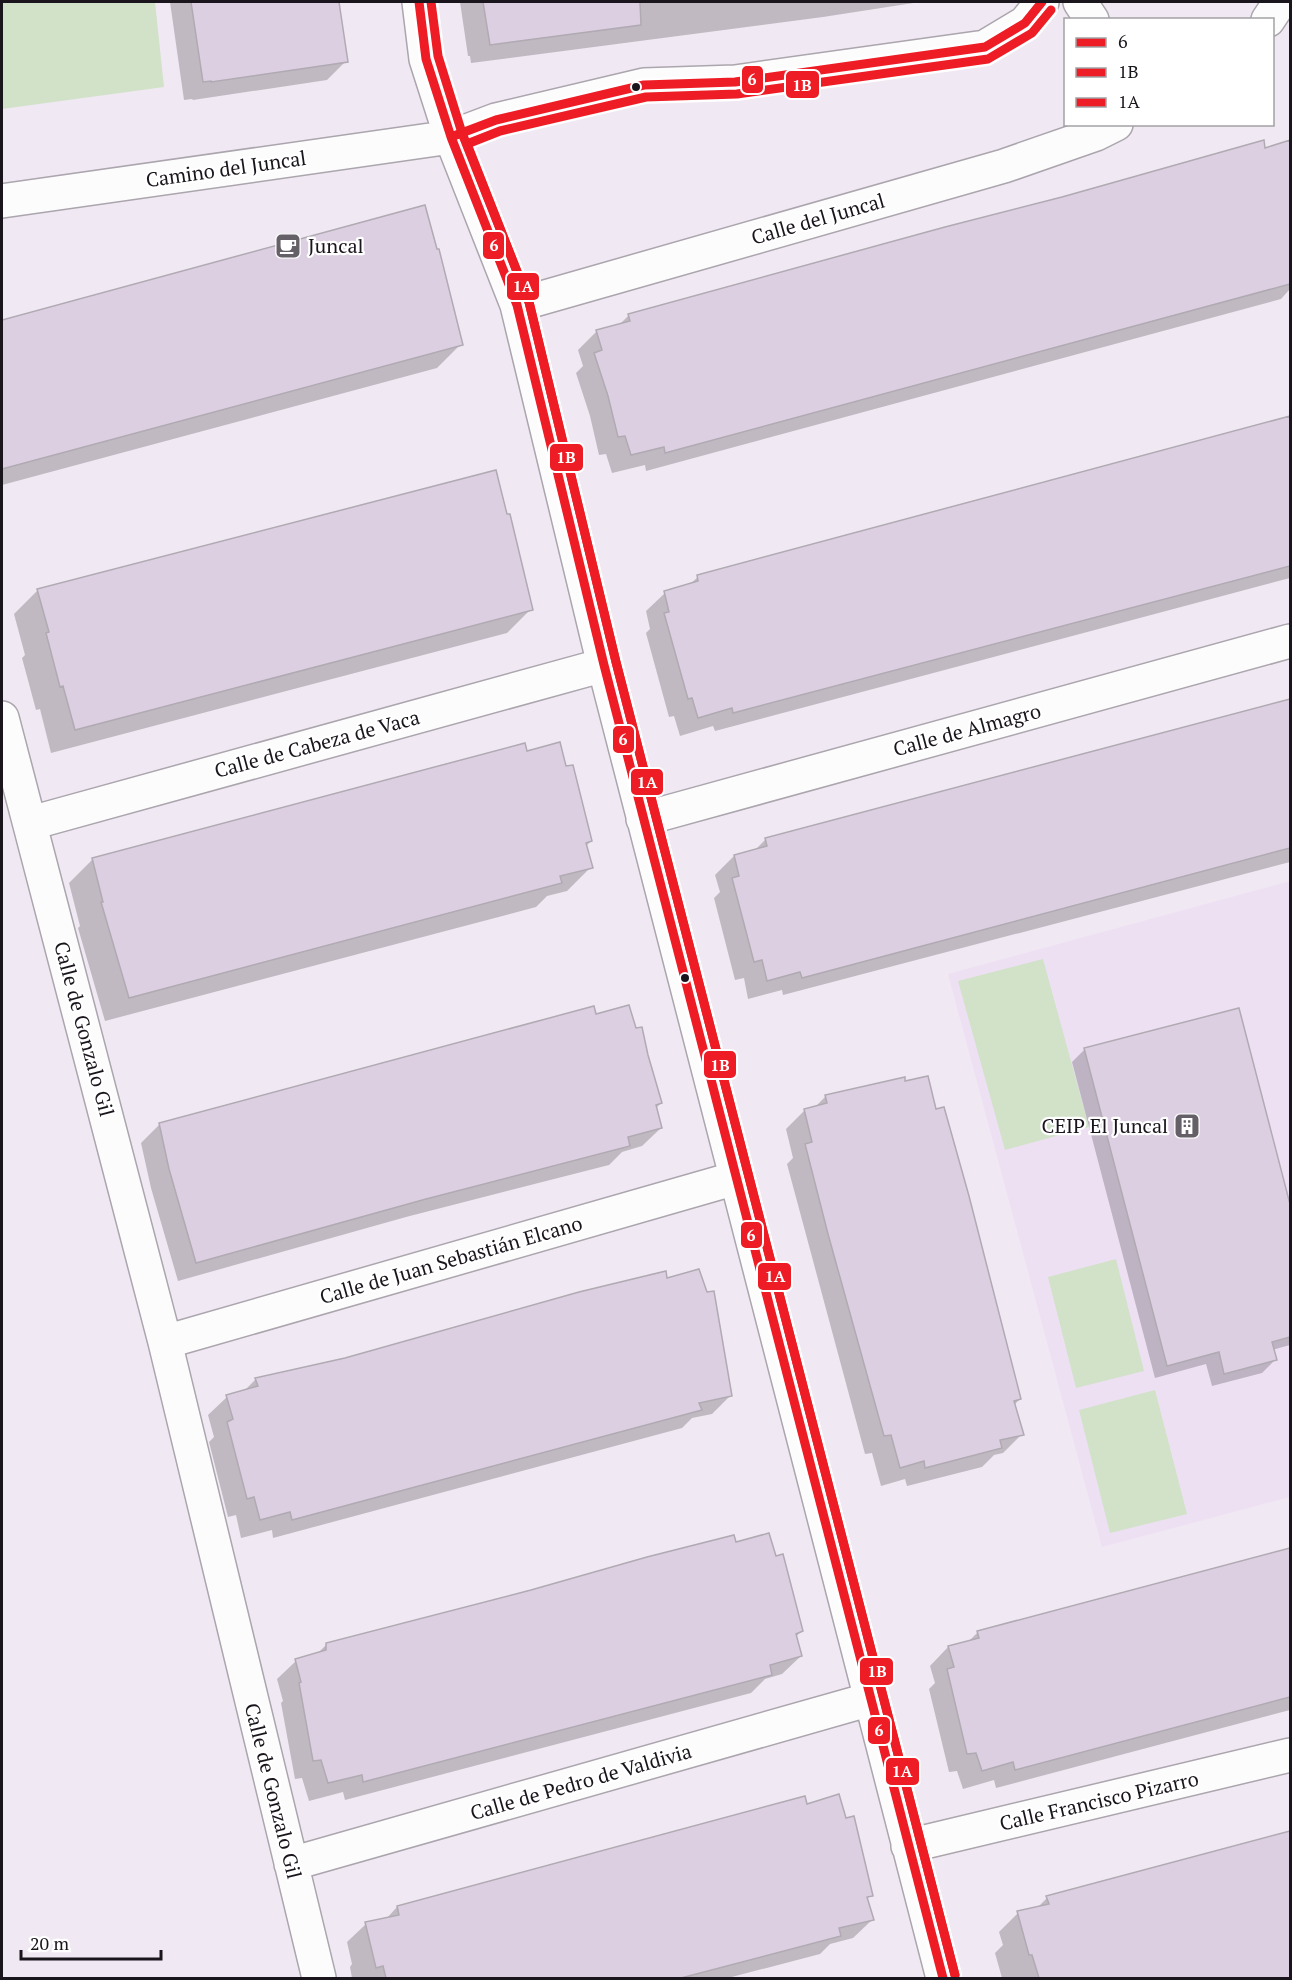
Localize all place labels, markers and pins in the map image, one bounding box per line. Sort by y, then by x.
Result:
unlabelled marker [630,81,642,93]
cafe icon: Juncal [273,231,303,261]
place label: Juncal [308,232,364,259]
unlabelled marker [679,972,691,984]
building icon: CEIP El Juncal [1172,1111,1202,1141]
place label: CEIP El Juncal [1042,1112,1168,1139]

